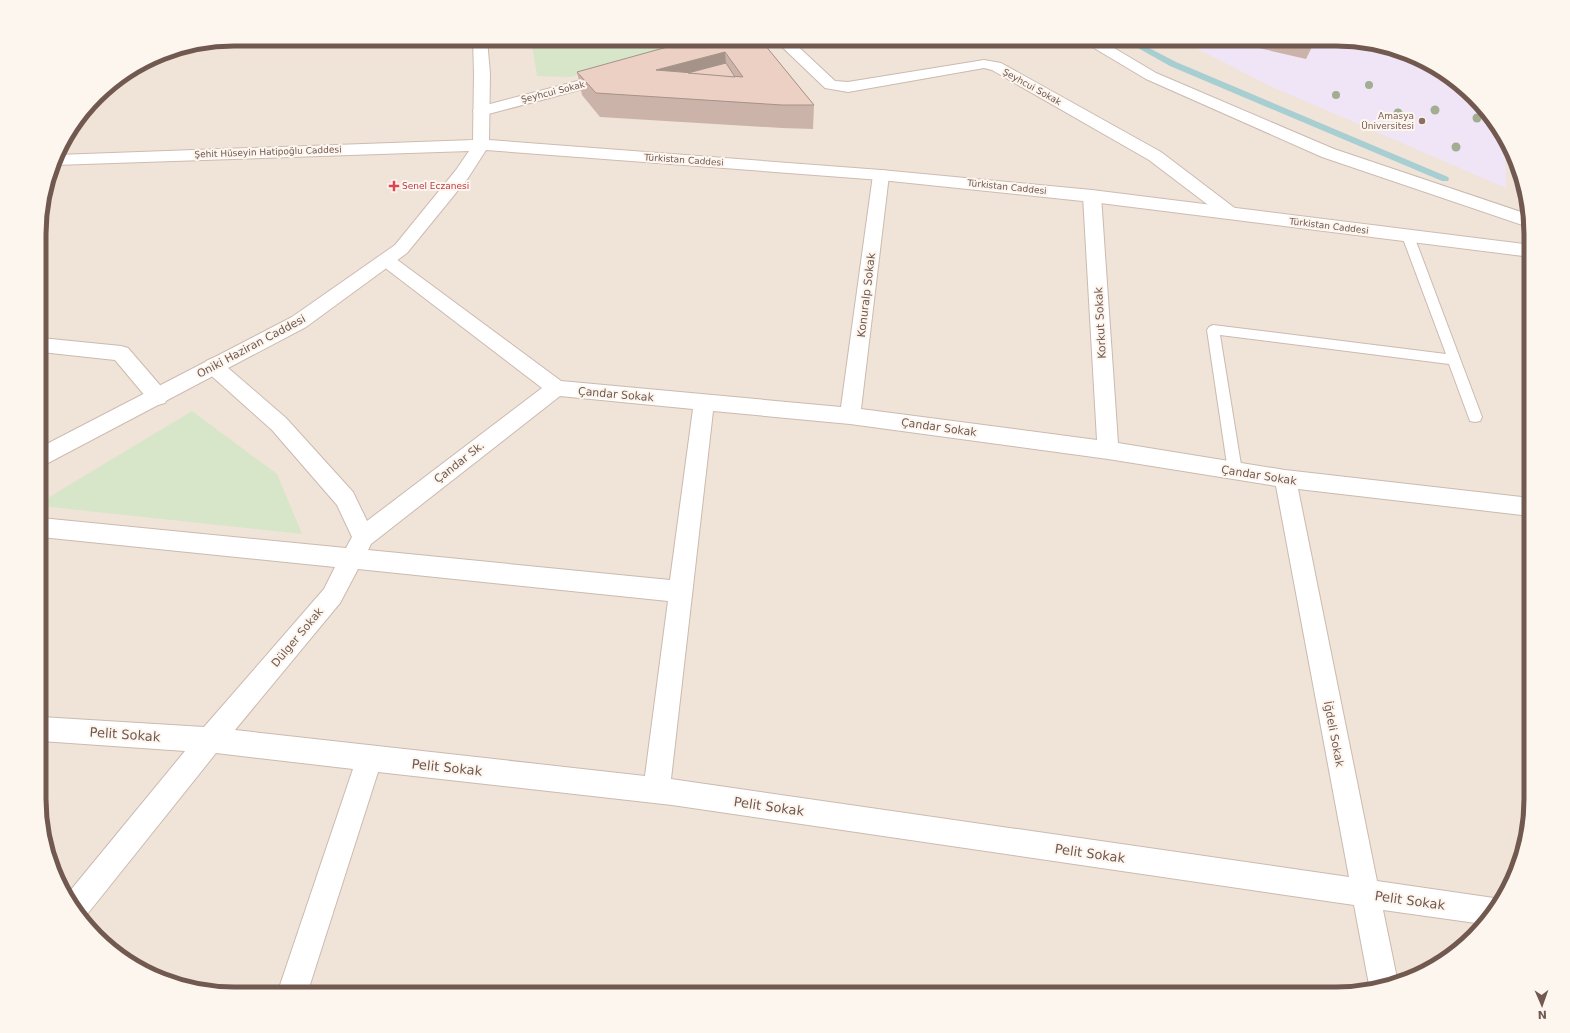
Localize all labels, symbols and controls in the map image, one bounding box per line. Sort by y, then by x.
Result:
street label: Şeyhcui Sokak [1001,67,1064,108]
street label: Şeyhcui Sokak [520,79,587,105]
place label: Amasya Üniversitesi [1361,111,1414,131]
marker: Amasya Üniversitesi [1417,116,1427,126]
street label: Şehit Hüseyin Hatipoğlu Caddesi [194,144,342,160]
street label: Türkistan Caddesi [643,152,724,168]
street label: Türkistan Caddesi [966,178,1047,196]
marker: Senel Eczanesi [389,181,399,191]
place label: Senel Eczanesi [402,181,469,191]
street label: Türkistan Caddesi [1288,216,1369,236]
street label: Konuralp Sokak [855,251,878,338]
street label: Korkut Sokak [1092,286,1109,359]
street label: Oniki Haziran Caddesi [195,312,308,381]
street label: Çandar Sokak [577,385,655,404]
street label: Çandar Sokak [900,416,978,439]
street label: Çandar Sk. [432,439,487,486]
street label: Çandar Sokak [1220,463,1298,488]
street label: Dülger Sokak [269,605,326,670]
street label: İğdeli Sokak [1321,700,1346,769]
street label: Pelit Sokak [89,725,161,744]
street label: Pelit Sokak [411,756,483,779]
street label: Pelit Sokak [733,794,806,819]
street label: Pelit Sokak [1054,841,1127,866]
street label: Pelit Sokak [1374,888,1447,913]
north arrow [1522,985,1562,1025]
text: N [1537,1008,1547,1021]

